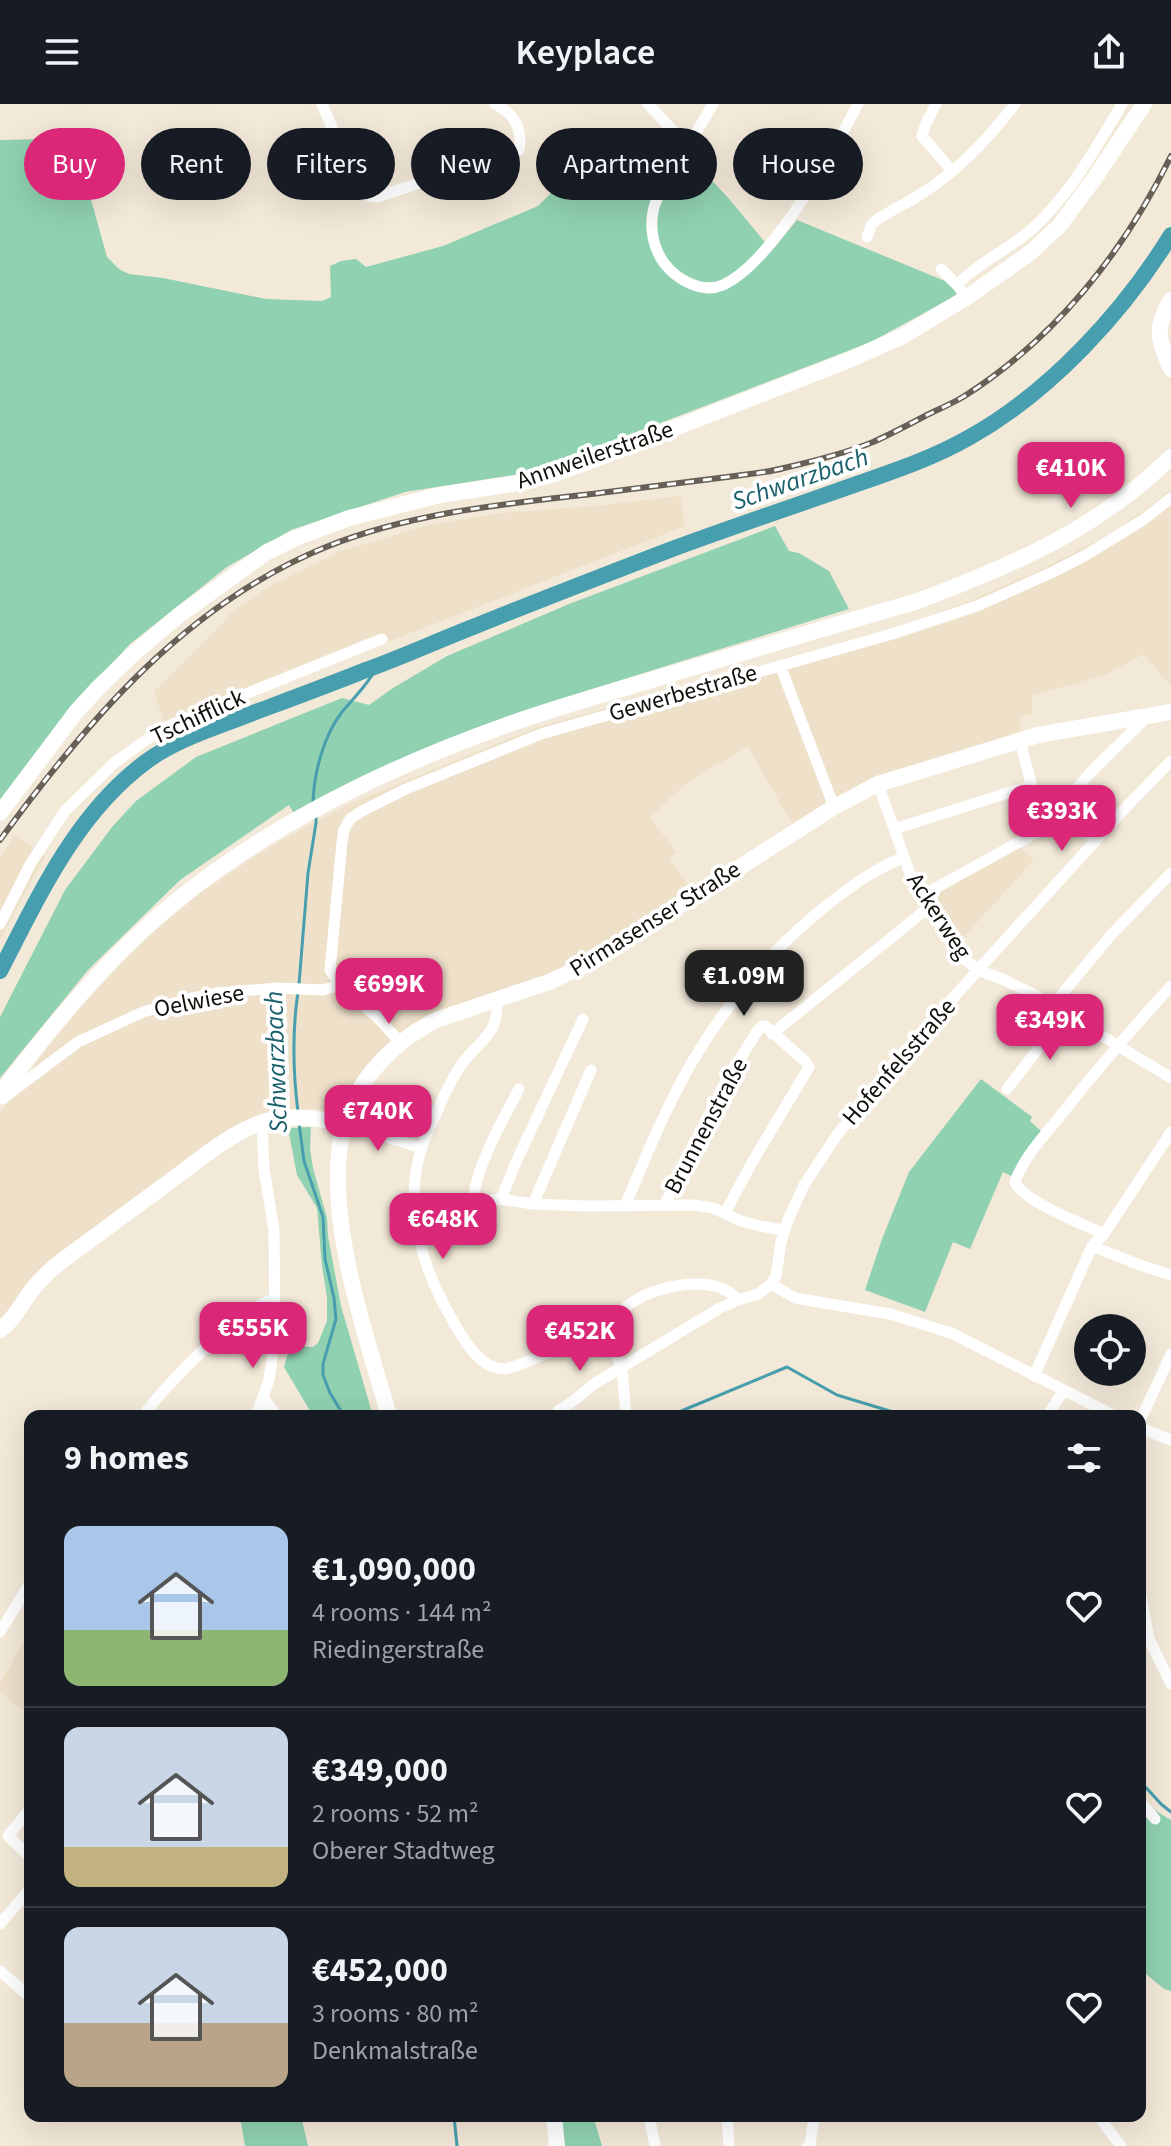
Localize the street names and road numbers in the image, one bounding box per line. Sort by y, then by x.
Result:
street label: Annweilerstraße [512,412,678,498]
street label: Gewerbestraße [605,655,761,731]
street label: Tschifflick [145,680,251,754]
street label: Pirmasenser Straße [563,852,747,986]
street label: Ackerweg [898,866,980,966]
street label: Oelwiese [151,975,247,1027]
street label: Hofenfelsstraße [834,991,964,1133]
street label: Brunnenstraße [655,1052,757,1200]

